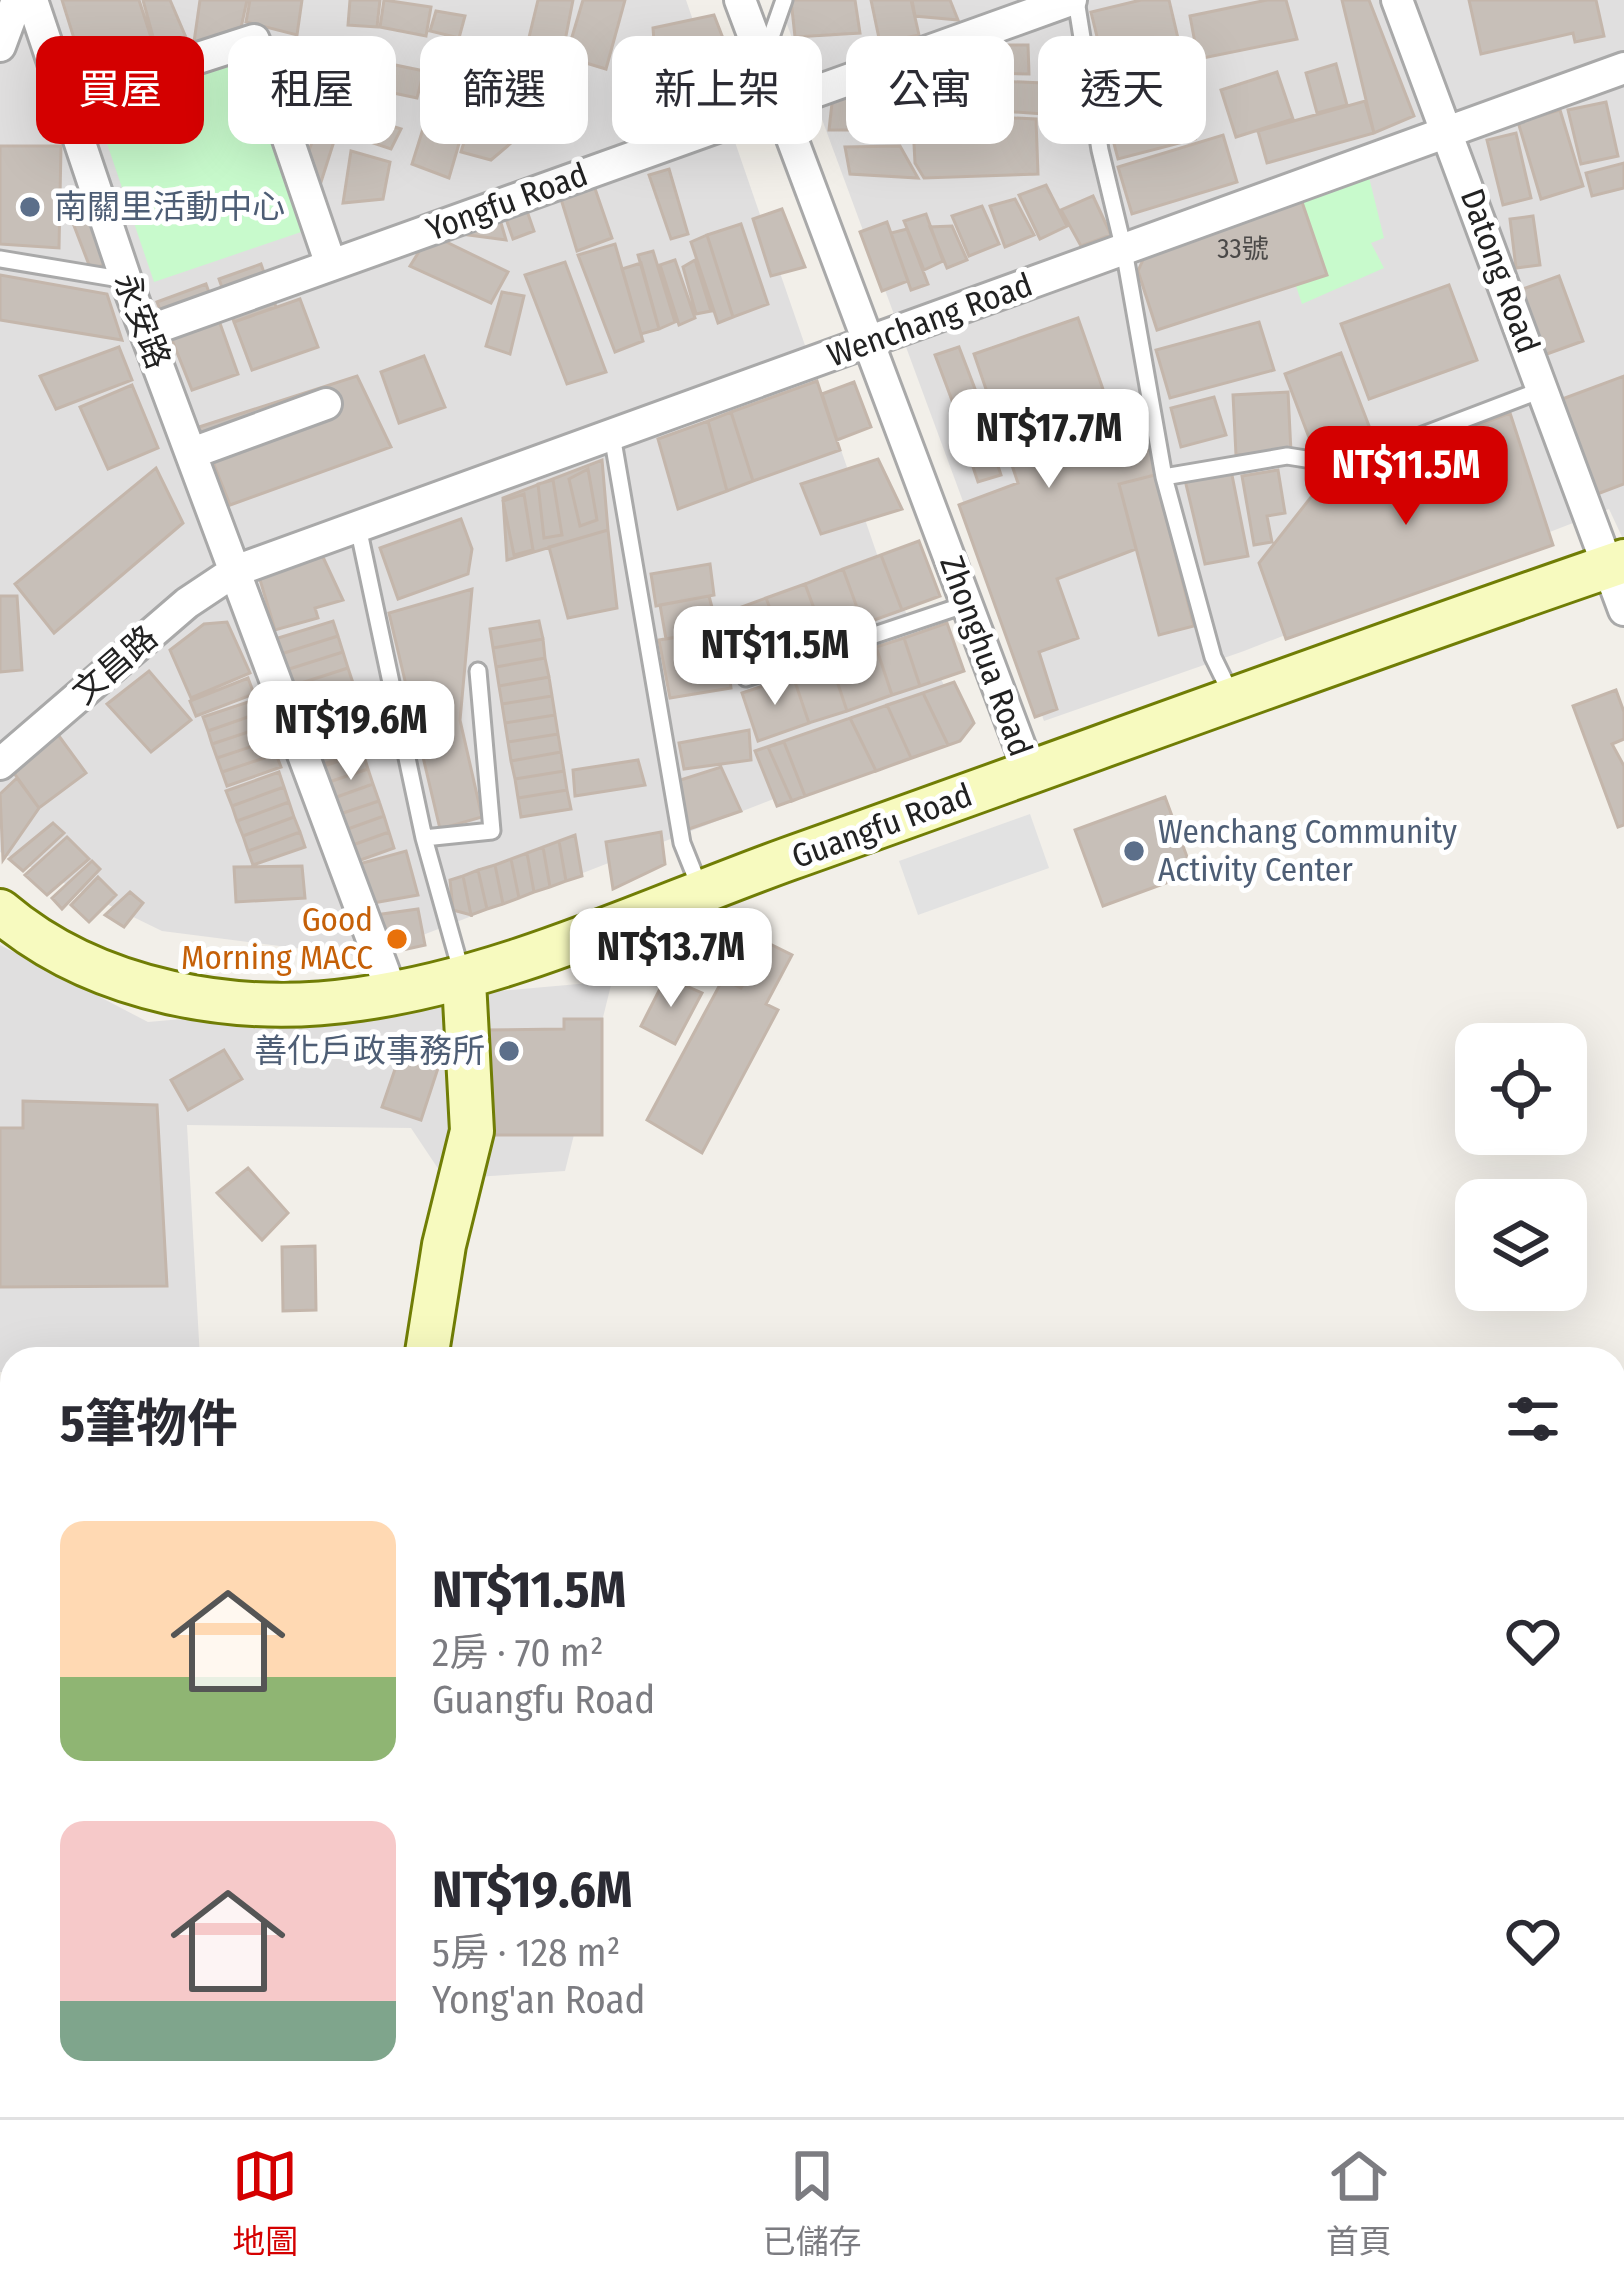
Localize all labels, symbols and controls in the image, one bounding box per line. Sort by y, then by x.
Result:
chip: 買屋 [36,36,204,144]
chip: 租屋 [228,36,396,144]
chip: 篩選 [420,36,588,144]
chip: 新上架 [612,36,822,144]
chip: 公寓 [846,36,1014,144]
chip: 透天 [1038,36,1206,144]
street label: Yongfu Road [421,154,593,250]
street label: Datong Road [1452,183,1548,359]
place label: 南關里活動中心 [54,187,285,227]
marker: 南關里活動中心 [17,194,43,220]
house number: 33號 [1217,233,1269,265]
street label: Wenchang Road [822,264,1038,376]
street label: 永安路 [106,268,178,374]
pin: NT$17.7M [925,389,1173,491]
text: NT$17.7M [976,405,1122,451]
pin: NT$11.5M [1282,426,1530,528]
text: NT$11.5M [1332,442,1480,488]
street label: Zhonghua Road [931,550,1041,762]
pin: NT$11.5M [651,606,899,708]
street label: 文昌路 [65,617,165,713]
text: NT$11.5M [701,622,849,668]
pin: NT$19.6M [227,681,475,783]
text: NT$19.6M [274,697,428,743]
street label: Guangfu Road [786,775,978,877]
place label: Wenchang Community Activity Center [1158,812,1457,890]
marker: Wenchang Community Activity Center [1121,838,1147,864]
place label: Good Morning MACC [181,900,373,978]
pin: NT$13.7M [547,908,795,1010]
text: NT$13.7M [597,924,745,970]
marker: Good Morning MACC [384,926,410,952]
map controls [1455,1023,1587,1311]
button: locate [1455,1023,1587,1155]
place label: 善化戶政事務所 [254,1031,485,1071]
marker: 善化戶政事務所 [496,1038,522,1064]
button: layers [1455,1179,1587,1311]
icon: filters [1500,1386,1566,1452]
text: 5筆物件 [60,1393,238,1455]
text: NT$11.5M [432,1559,626,1621]
icon: home [156,1569,300,1713]
icon: heart [1500,1608,1566,1674]
text: 2房 · 70 m² [432,1630,604,1676]
text: Guangfu Road [432,1677,655,1723]
text: NT$19.6M [432,1859,633,1921]
icon: home [156,1869,300,2013]
icon: heart [1500,1908,1566,1974]
text: 5房 · 128 m² [432,1930,621,1976]
text: Yong'an Road [432,1977,646,2023]
tab: 地圖 [232,2143,298,2263]
tab: 已儲存 [762,2143,861,2263]
tab: 首頁 [1326,2143,1392,2263]

